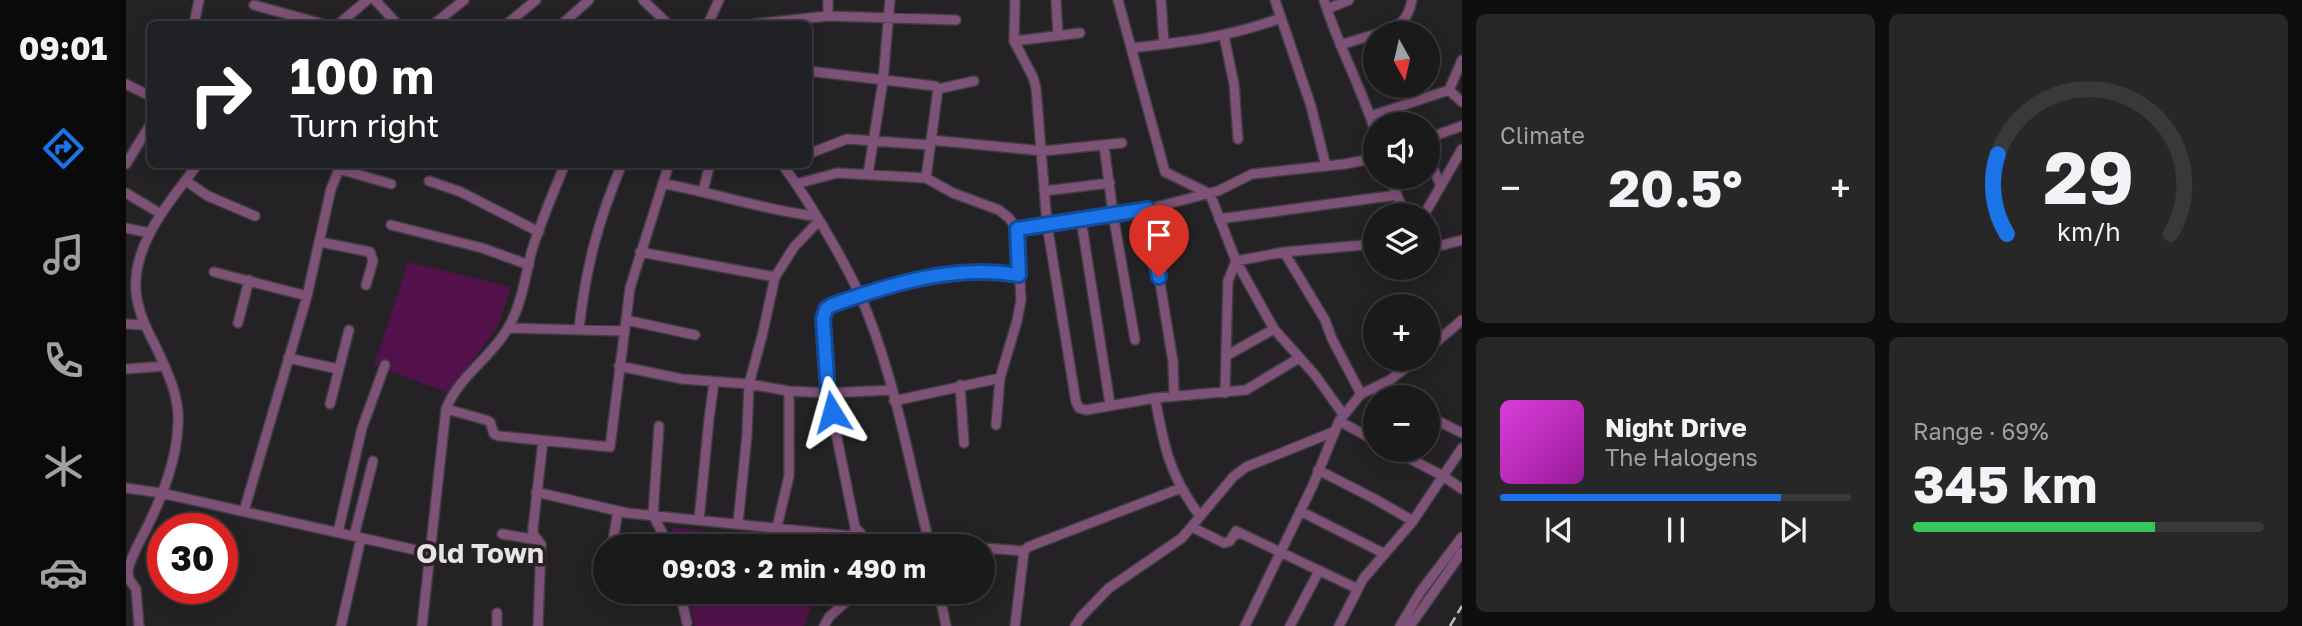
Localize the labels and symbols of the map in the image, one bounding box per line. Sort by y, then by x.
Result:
north arrow [1363,21,1440,98]
pin [1129,205,1189,277]
position arrow [795,375,869,449]
speed limit sign: 30 [147,513,238,604]
district label: Old Town [416,536,544,569]

